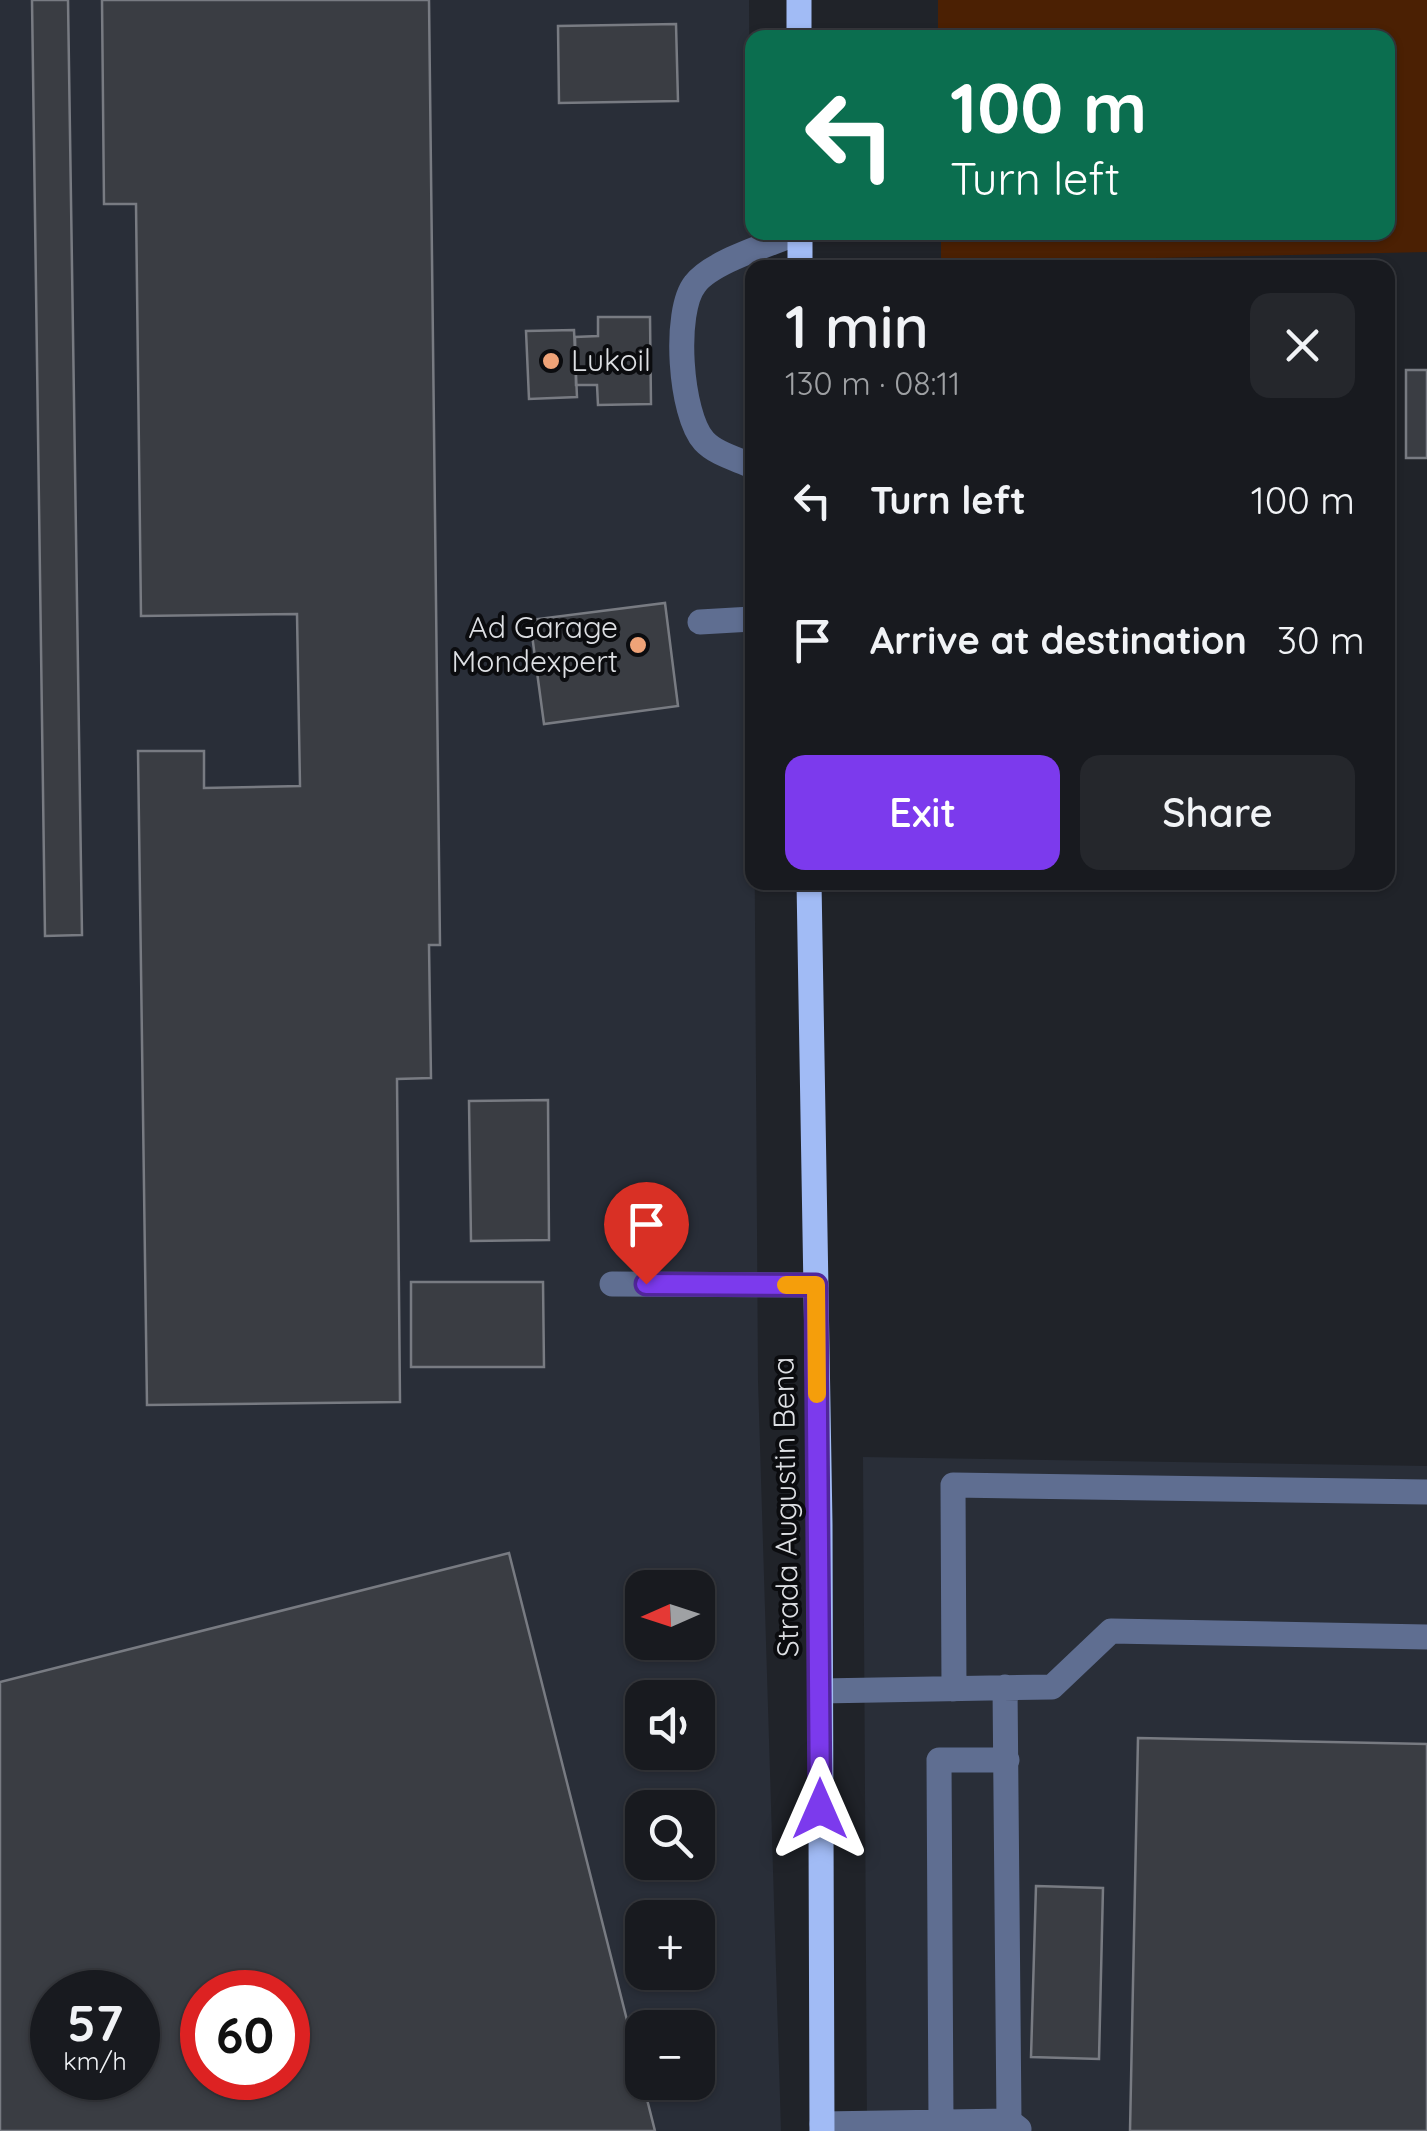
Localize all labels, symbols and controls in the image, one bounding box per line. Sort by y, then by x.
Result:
text: 100 m [950,63,1147,151]
icon: left [785,70,915,200]
text: Turn left [950,150,1120,206]
text: 1 min [785,288,929,363]
button: close [1250,293,1355,398]
place label: Lukoil [571,341,651,379]
marker: Lukoil [540,350,562,372]
text: 130 m · 08:11 [785,363,960,403]
icon: left [785,473,840,528]
text: Turn left [870,476,1026,524]
text: 100 m [1251,476,1355,524]
place label: Ad Garage Mondexpert [451,608,618,680]
icon: arrive [785,613,840,668]
text: Arrive at destination [870,616,1247,664]
text: 30 m [1277,616,1365,664]
marker: Ad Garage Mondexpert [627,634,649,656]
button: Exit [785,755,1060,870]
button: Share [1080,755,1355,870]
pin [604,1182,689,1285]
icon: arrive [619,1197,674,1252]
street label: Strada Augustin Bena [763,1356,807,1658]
north arrow [625,1570,715,1660]
map controls [625,1570,715,2100]
button: sound [625,1680,715,1770]
position arrow [768,1757,872,1861]
button: search [625,1790,715,1880]
button: + [625,1900,715,1990]
speed limit sign: 60 [180,1970,310,2100]
text: 57 [67,1991,123,2054]
button: − [625,2010,715,2100]
text: km/h [63,2045,127,2076]

